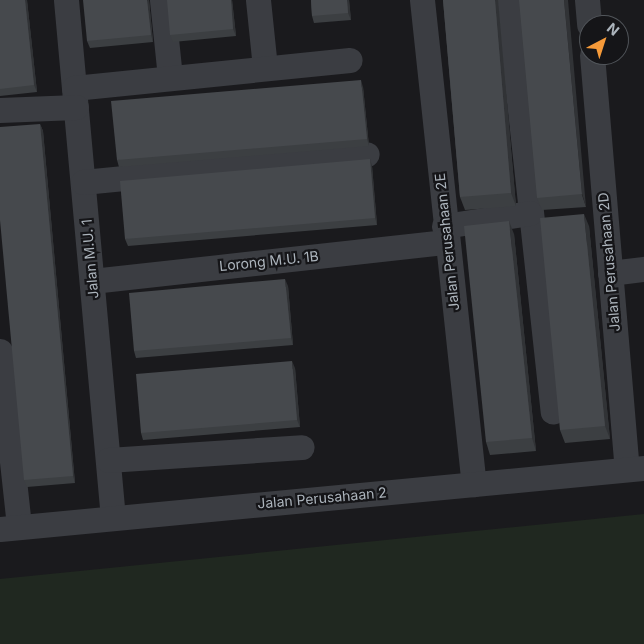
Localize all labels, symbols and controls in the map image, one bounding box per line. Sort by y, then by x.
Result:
north arrow [579,15,629,65]
text: N [604,19,623,39]
street label: Jalan Perusahaan 2E [431,172,463,312]
street label: Jalan Perusahaan 2D [595,192,623,332]
street label: Jalan M.U. 1 [78,219,102,299]
street label: Lorong M.U. 1B [218,247,320,275]
street label: Jalan Perusahaan 2 [257,484,387,512]

